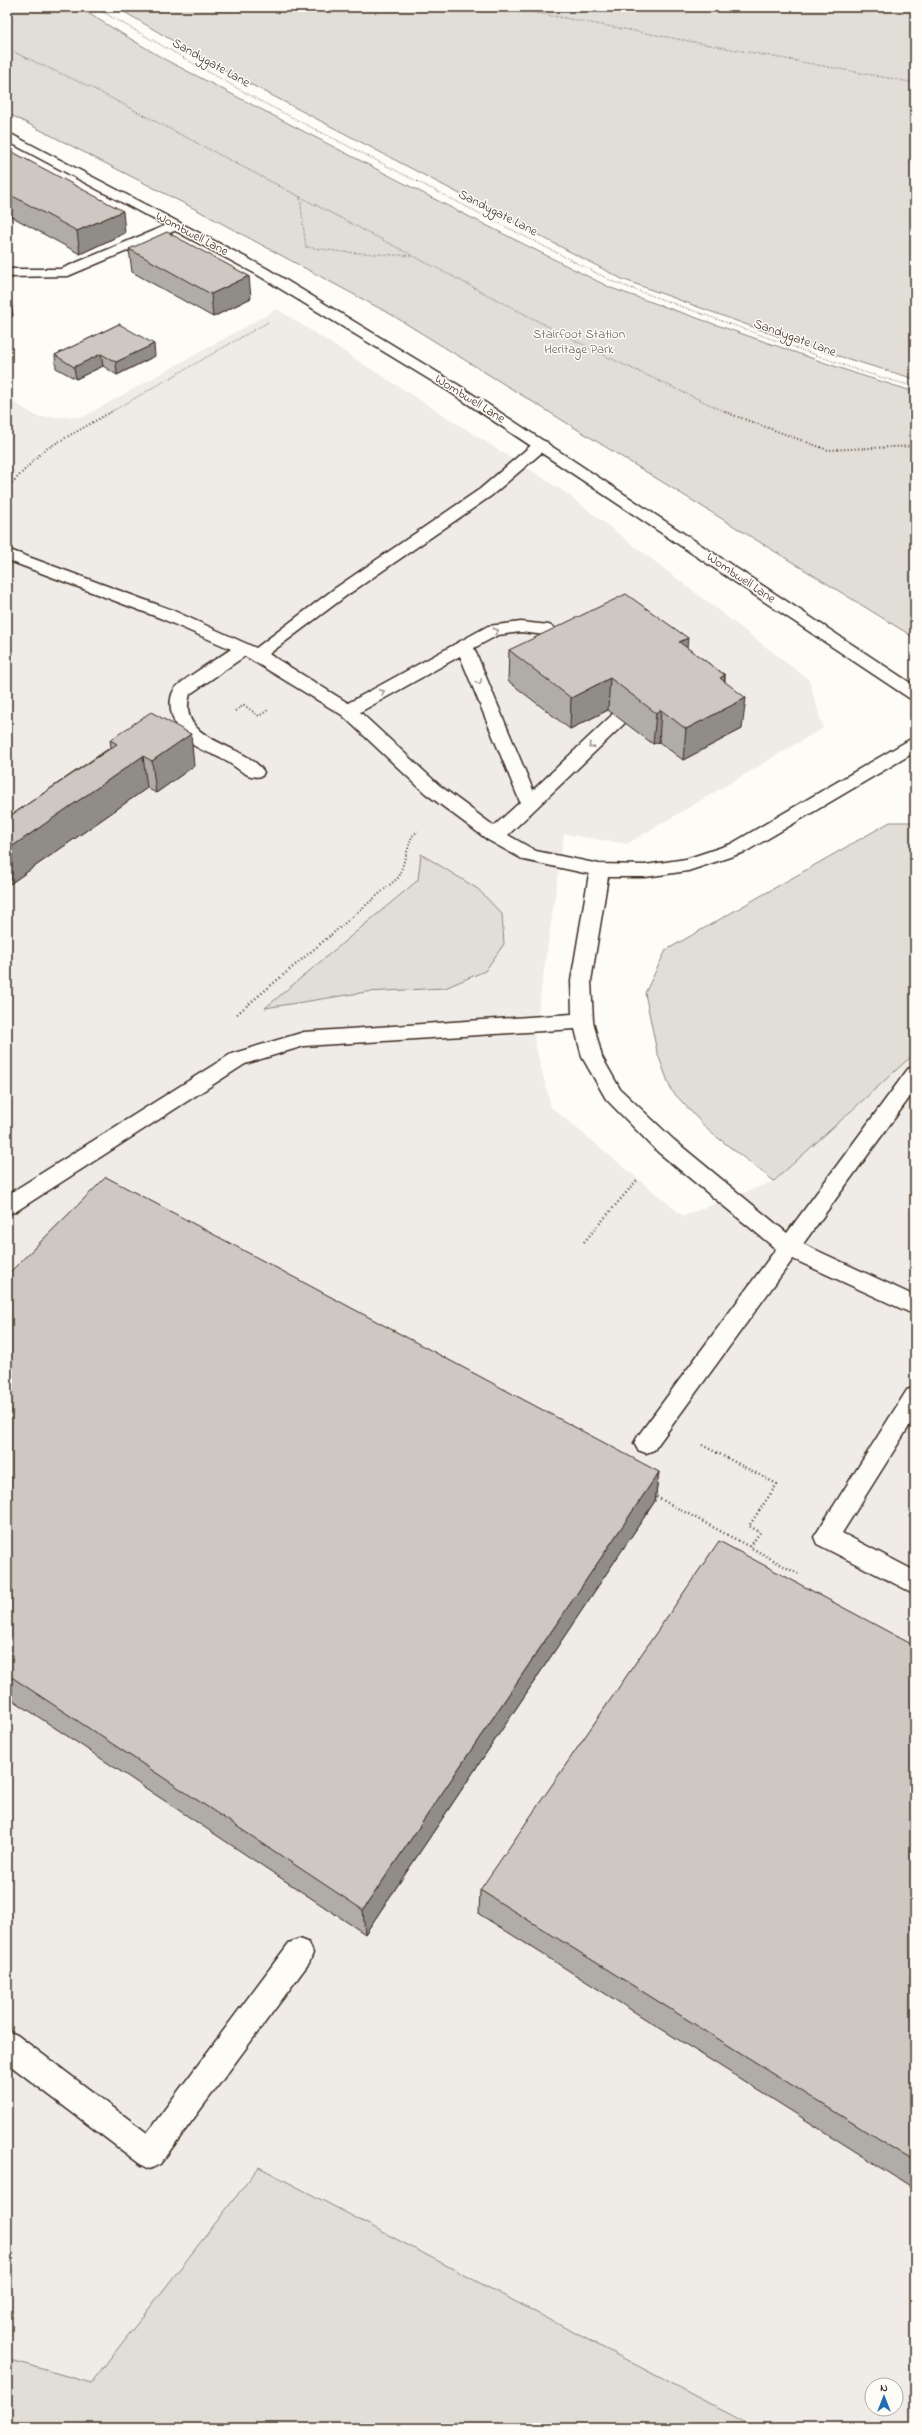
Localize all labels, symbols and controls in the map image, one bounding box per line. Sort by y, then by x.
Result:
street label: Sandygate Lane [168,34,254,93]
street label: Sandygate Lane [455,185,541,242]
street label: Wombwell Lane [152,207,232,261]
street label: Sandygate Lane [751,314,839,363]
park label: Stairfoot Station Heritage Park [533,325,625,360]
street label: Wombwell Lane [431,370,509,428]
street label: Wombwell Lane [703,548,780,608]
one-way arrow [492,627,499,635]
one-way arrow [474,679,482,686]
one-way arrow [378,690,385,697]
one-way arrow [588,741,596,749]
north arrow [864,2377,904,2417]
text: N [880,2380,888,2396]

